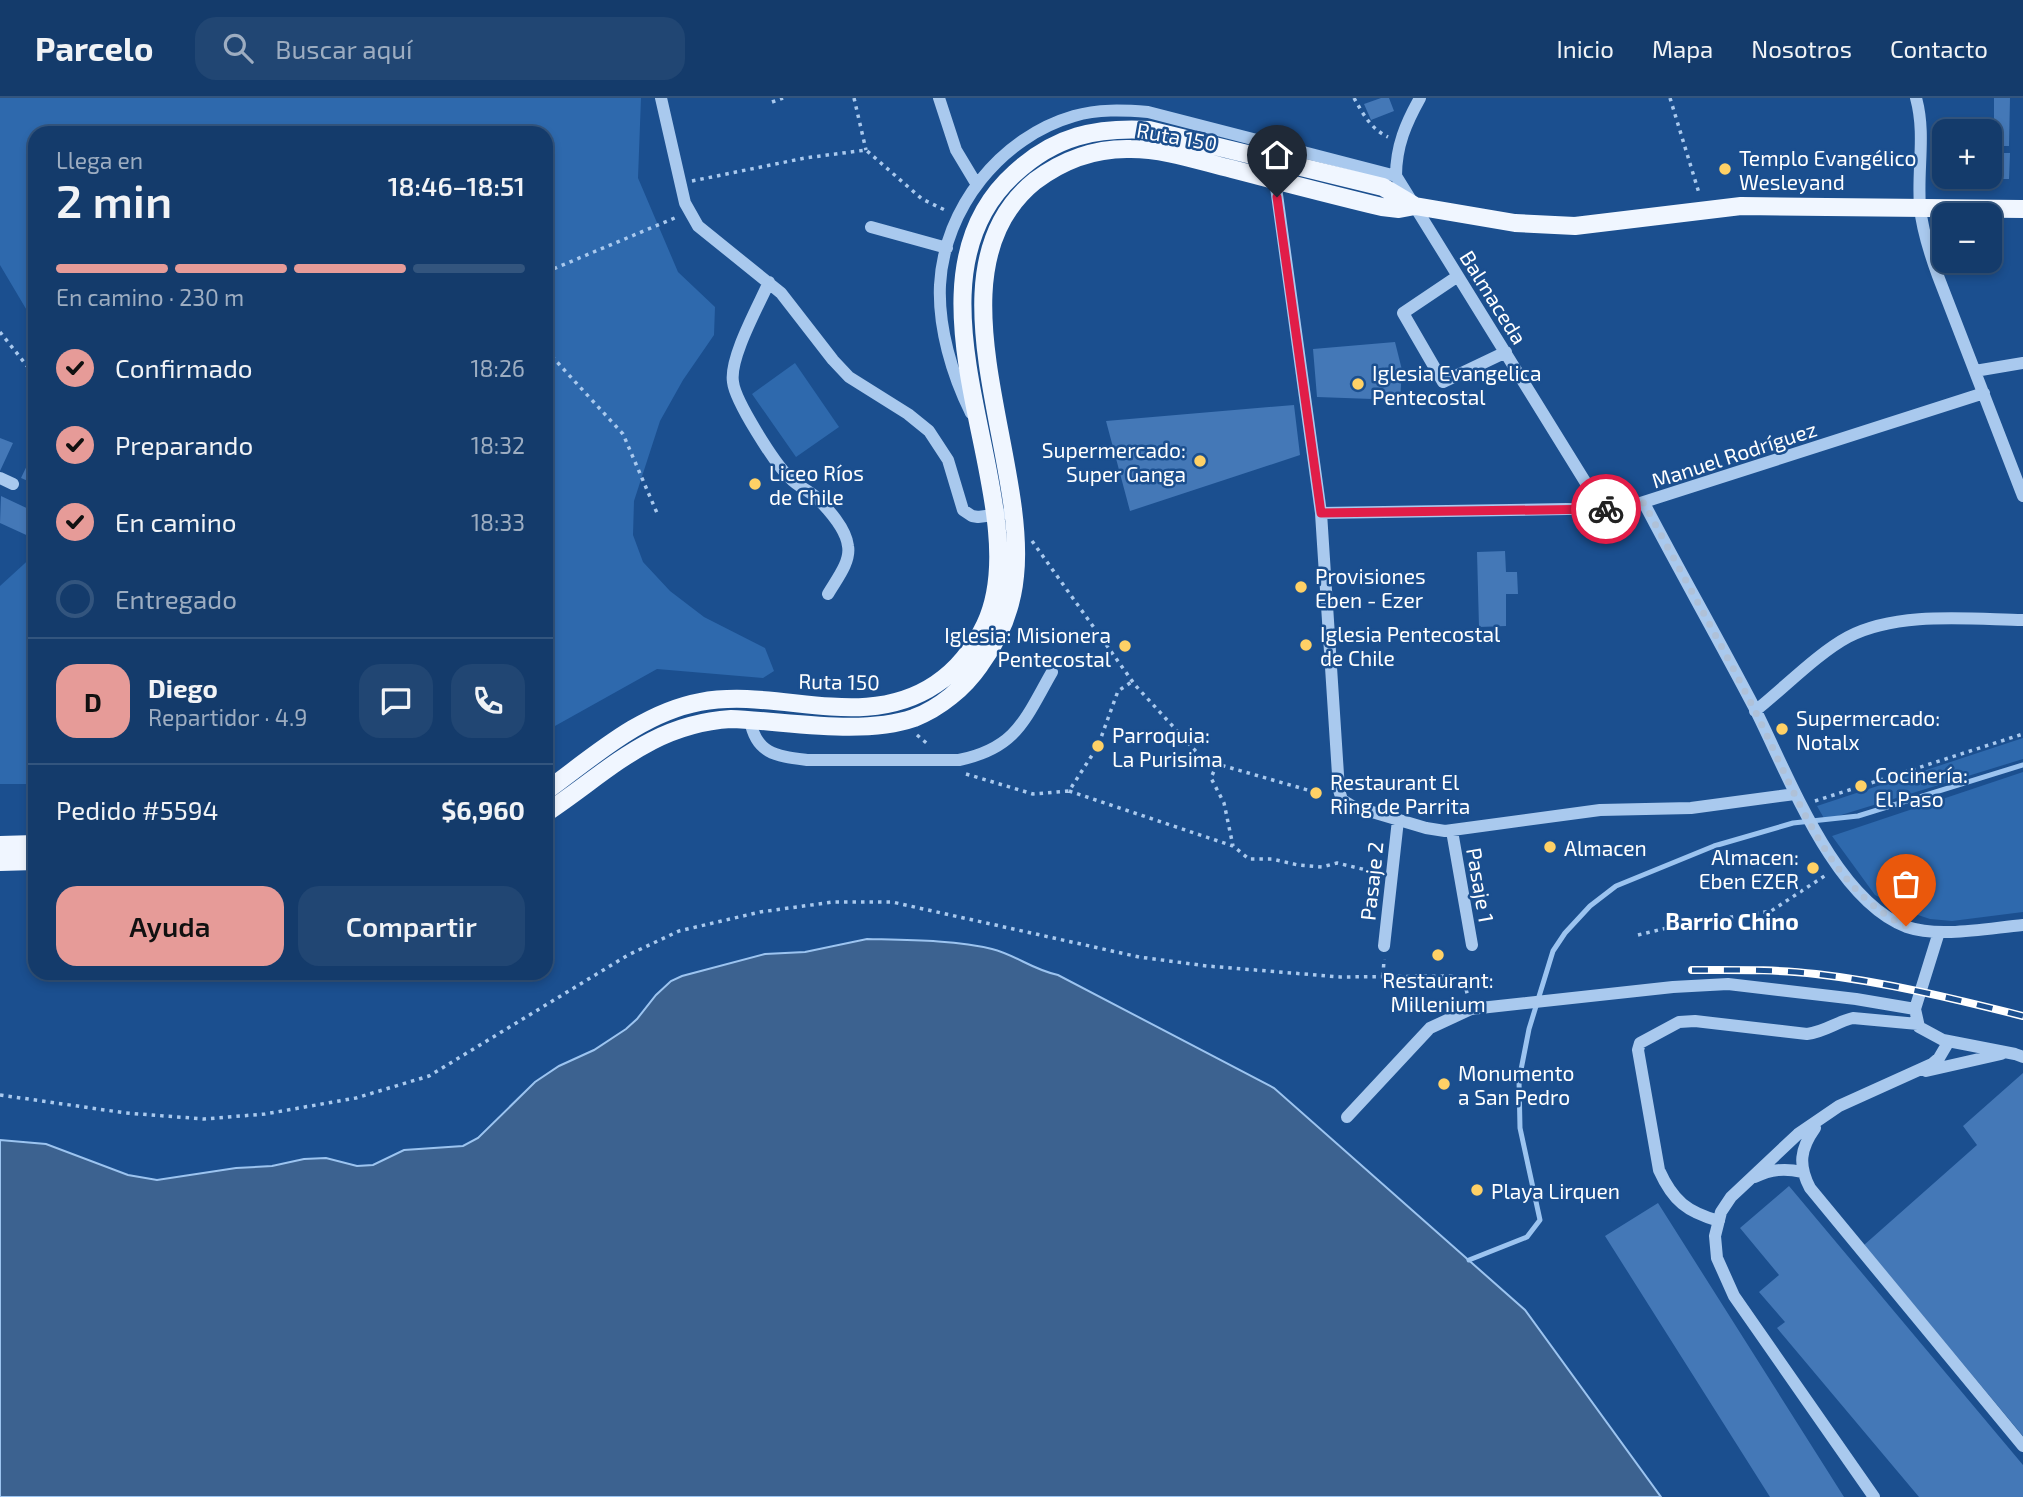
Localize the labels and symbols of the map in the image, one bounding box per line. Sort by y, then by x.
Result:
street label: Ruta 150 [1135,117,1219,155]
pin [1247,125,1307,197]
place label: Templo Evangélico Wesleyand [1739,145,1916,194]
marker: Templo Evangélico Wesleyand [1717,161,1733,177]
street label: Balmaceda [1455,246,1533,348]
place label: Iglesia Evangelica Pentecostal [1372,360,1542,409]
marker: Iglesia Evangelica Pentecostal [1350,376,1366,392]
street label: Manuel Rodríguez [1648,416,1820,492]
place label: Supermercado: Super Ganga [1042,437,1186,486]
marker: Supermercado: Super Ganga [1192,453,1208,469]
place label: Liceo Ríos de Chile [769,460,864,509]
courier [1571,474,1641,544]
marker: Liceo Ríos de Chile [747,476,763,492]
place label: Provisiones Eben - Ezer [1315,563,1426,612]
marker: Provisiones Eben - Ezer [1293,579,1309,595]
place label: Iglesia Pentecostal de Chile [1320,621,1501,670]
place label: Iglesia: Misionera Pentecostal [944,622,1112,671]
marker: Iglesia Pentecostal de Chile [1298,637,1314,653]
marker: Iglesia: Misionera Pentecostal [1117,638,1133,654]
street label: Ruta 150 [798,668,880,694]
place label: Supermercado: Notalx [1796,705,1940,754]
marker: Supermercado: Notalx [1774,721,1790,737]
place label: Parroquia: La Purisima [1112,722,1223,771]
marker: Parroquia: La Purisima [1090,738,1106,754]
place label: Cocinería: El Paso [1875,762,1968,811]
place label: Restaurant El Ring de Parrita [1330,769,1470,818]
marker: Cocinería: El Paso [1853,778,1869,794]
marker: Restaurant El Ring de Parrita [1308,785,1324,801]
place label: Almacen [1564,835,1647,860]
marker: Almacen [1542,839,1558,855]
street label: Pasaje 2 [1354,840,1389,922]
place label: Almacen: Eben EZER [1699,844,1799,893]
street label: Pasaje 1 [1461,846,1500,925]
pin [1876,854,1936,926]
marker: Almacen: Eben EZER [1805,860,1821,876]
district label: Barrio Chino [1665,907,1799,935]
marker: Restaurant: Millenium [1430,947,1446,963]
place label: Restaurant: Millenium [1382,967,1494,1016]
place label: Monumento a San Pedro [1458,1060,1574,1109]
marker: Monumento a San Pedro [1436,1076,1452,1092]
place label: Playa Lirquen [1491,1178,1620,1203]
marker: Playa Lirquen [1469,1182,1485,1198]

